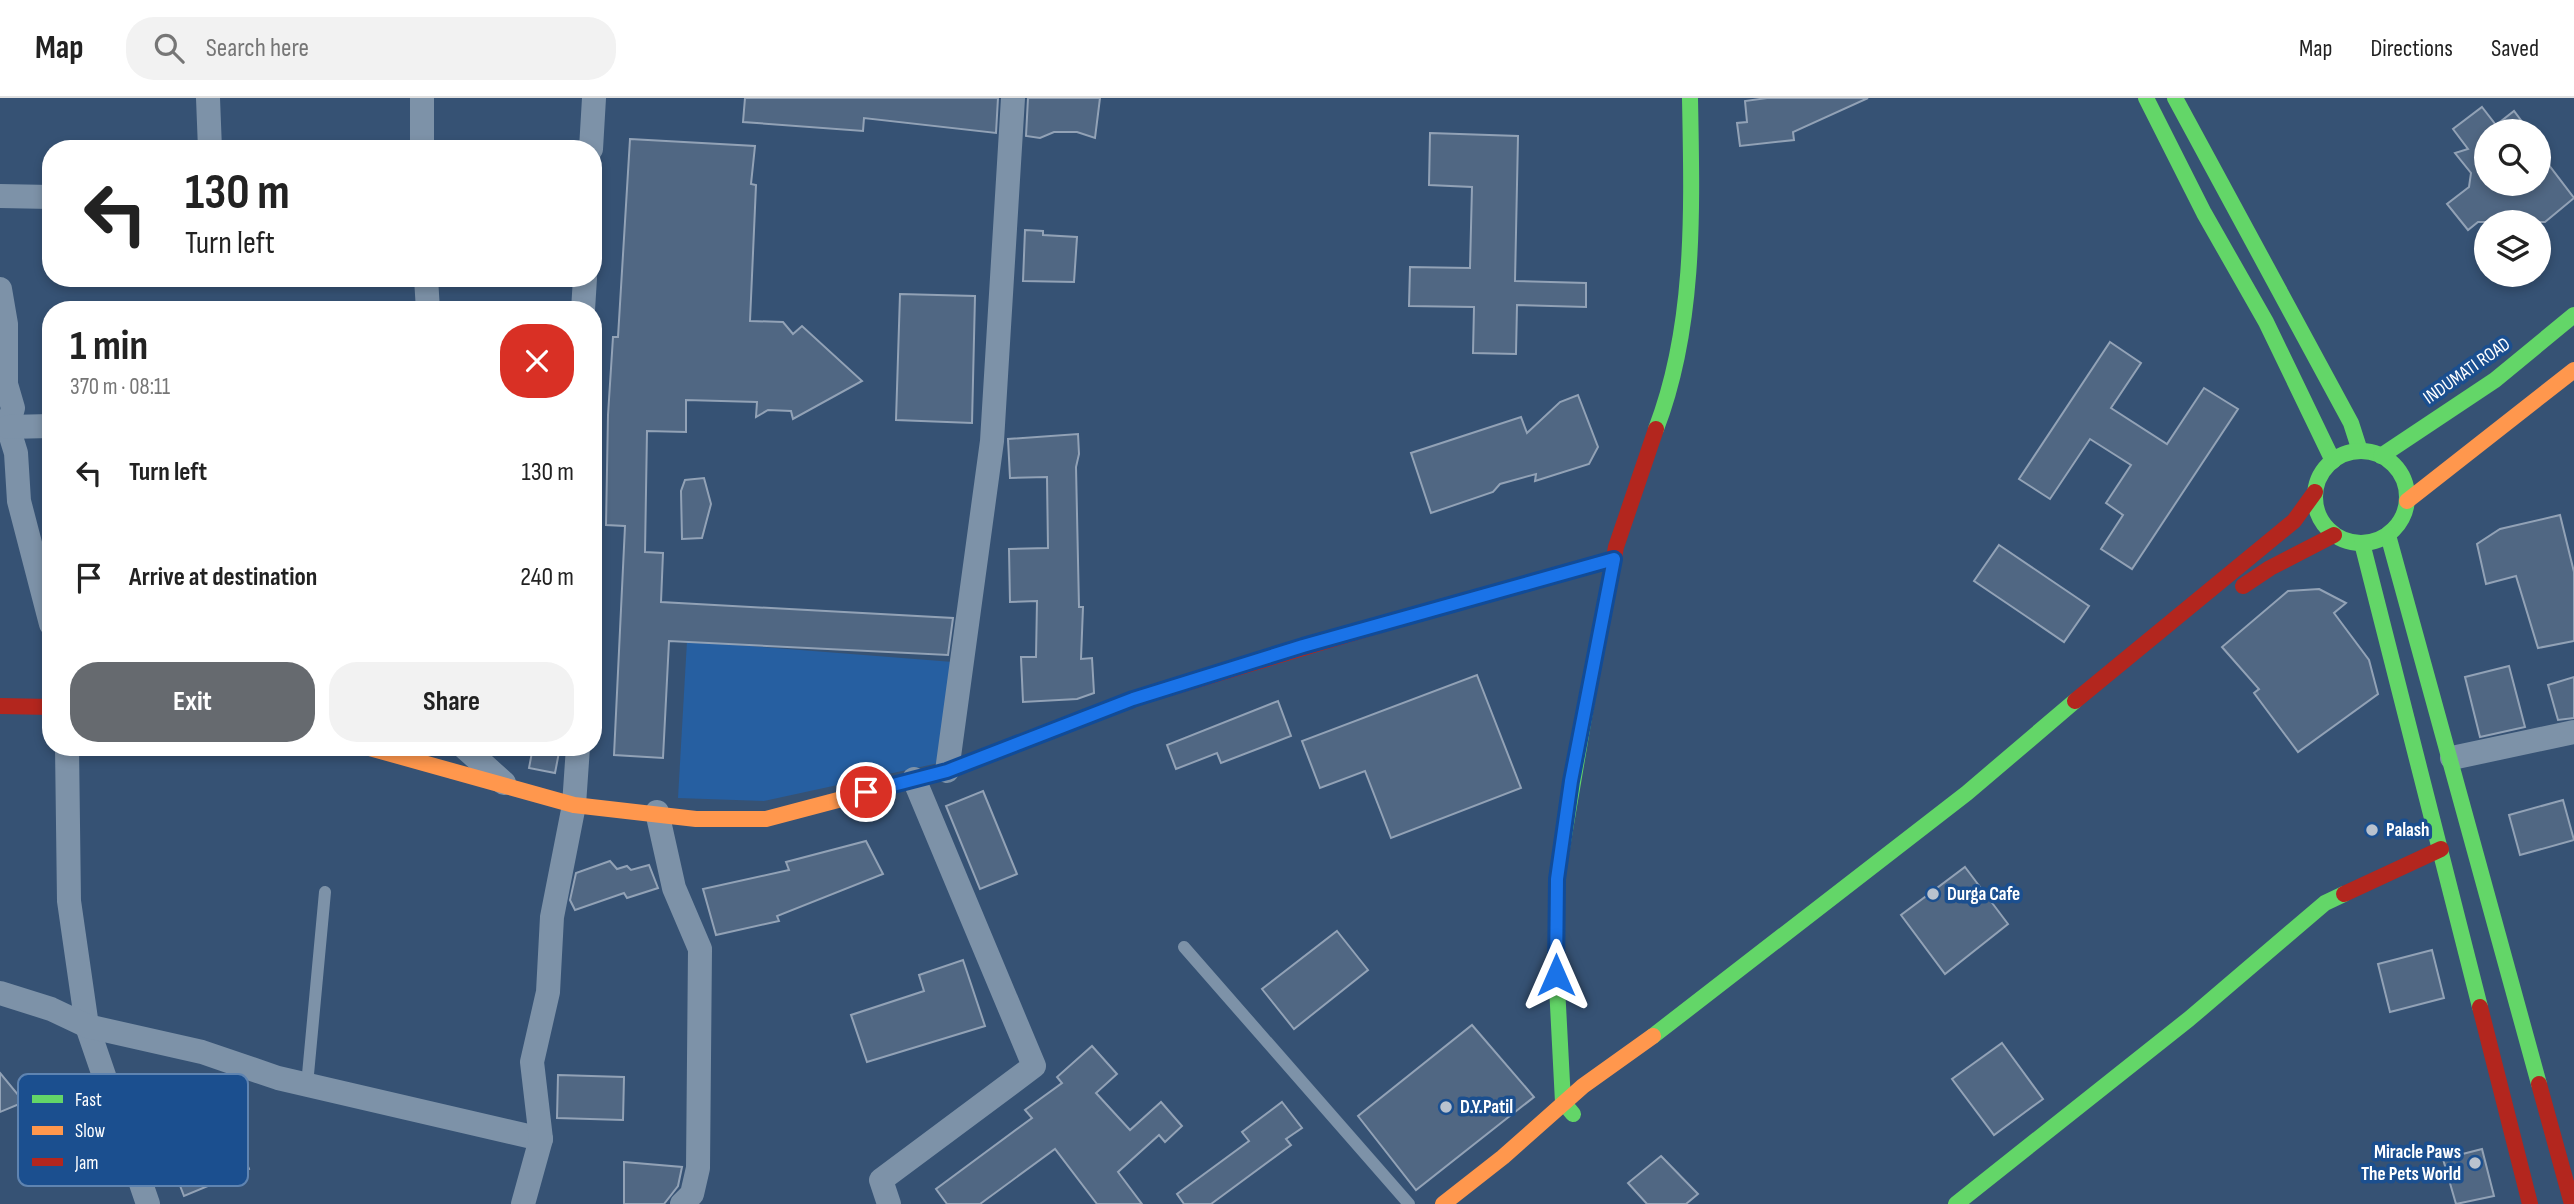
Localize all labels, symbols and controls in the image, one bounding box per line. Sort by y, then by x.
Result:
search box [126,17,616,80]
text: Map [35,28,84,68]
icon: search [150,29,188,67]
text: Search here [206,33,309,64]
text: Map [2299,34,2332,63]
text: Directions [2370,34,2453,63]
text: Saved [2491,34,2539,63]
map controls [2474,119,2551,287]
button: search [2474,119,2551,196]
text: 130 m [185,164,290,223]
icon: left [70,168,161,259]
button: layers [2474,210,2551,287]
text: Turn left [185,224,275,263]
text: 1 min [70,321,148,372]
button: close [500,324,574,398]
street label: INDUMATI ROAD [2419,333,2515,409]
text: 370 m · 08:11 [70,373,170,401]
icon: left [70,454,108,492]
text: Turn left [129,457,207,488]
text: 130 m [522,457,574,488]
icon: arrive [70,559,108,597]
text: Arrive at destination [129,562,317,593]
text: 240 m [520,562,574,593]
button: Exit [70,662,315,742]
button: Share [329,662,574,742]
pin [836,762,896,822]
icon: arrive [847,773,885,811]
place label: Palash [2386,819,2430,842]
marker: Palash [2364,822,2380,838]
place label: Durga Cafe [1947,883,2020,906]
marker: Durga Cafe [1925,886,1941,902]
position arrow [1519,938,1593,1012]
legend [18,1074,248,1186]
text: Fast [75,1089,102,1112]
place label: D.Y.Patil [1460,1096,1513,1119]
marker: D.Y.Patil [1438,1099,1454,1115]
text: Slow [75,1120,105,1143]
place label: Miracle Paws The Pets World [2361,1141,2461,1186]
text: Jam [74,1152,98,1175]
marker: Miracle Paws The Pets World [2467,1155,2483,1171]

